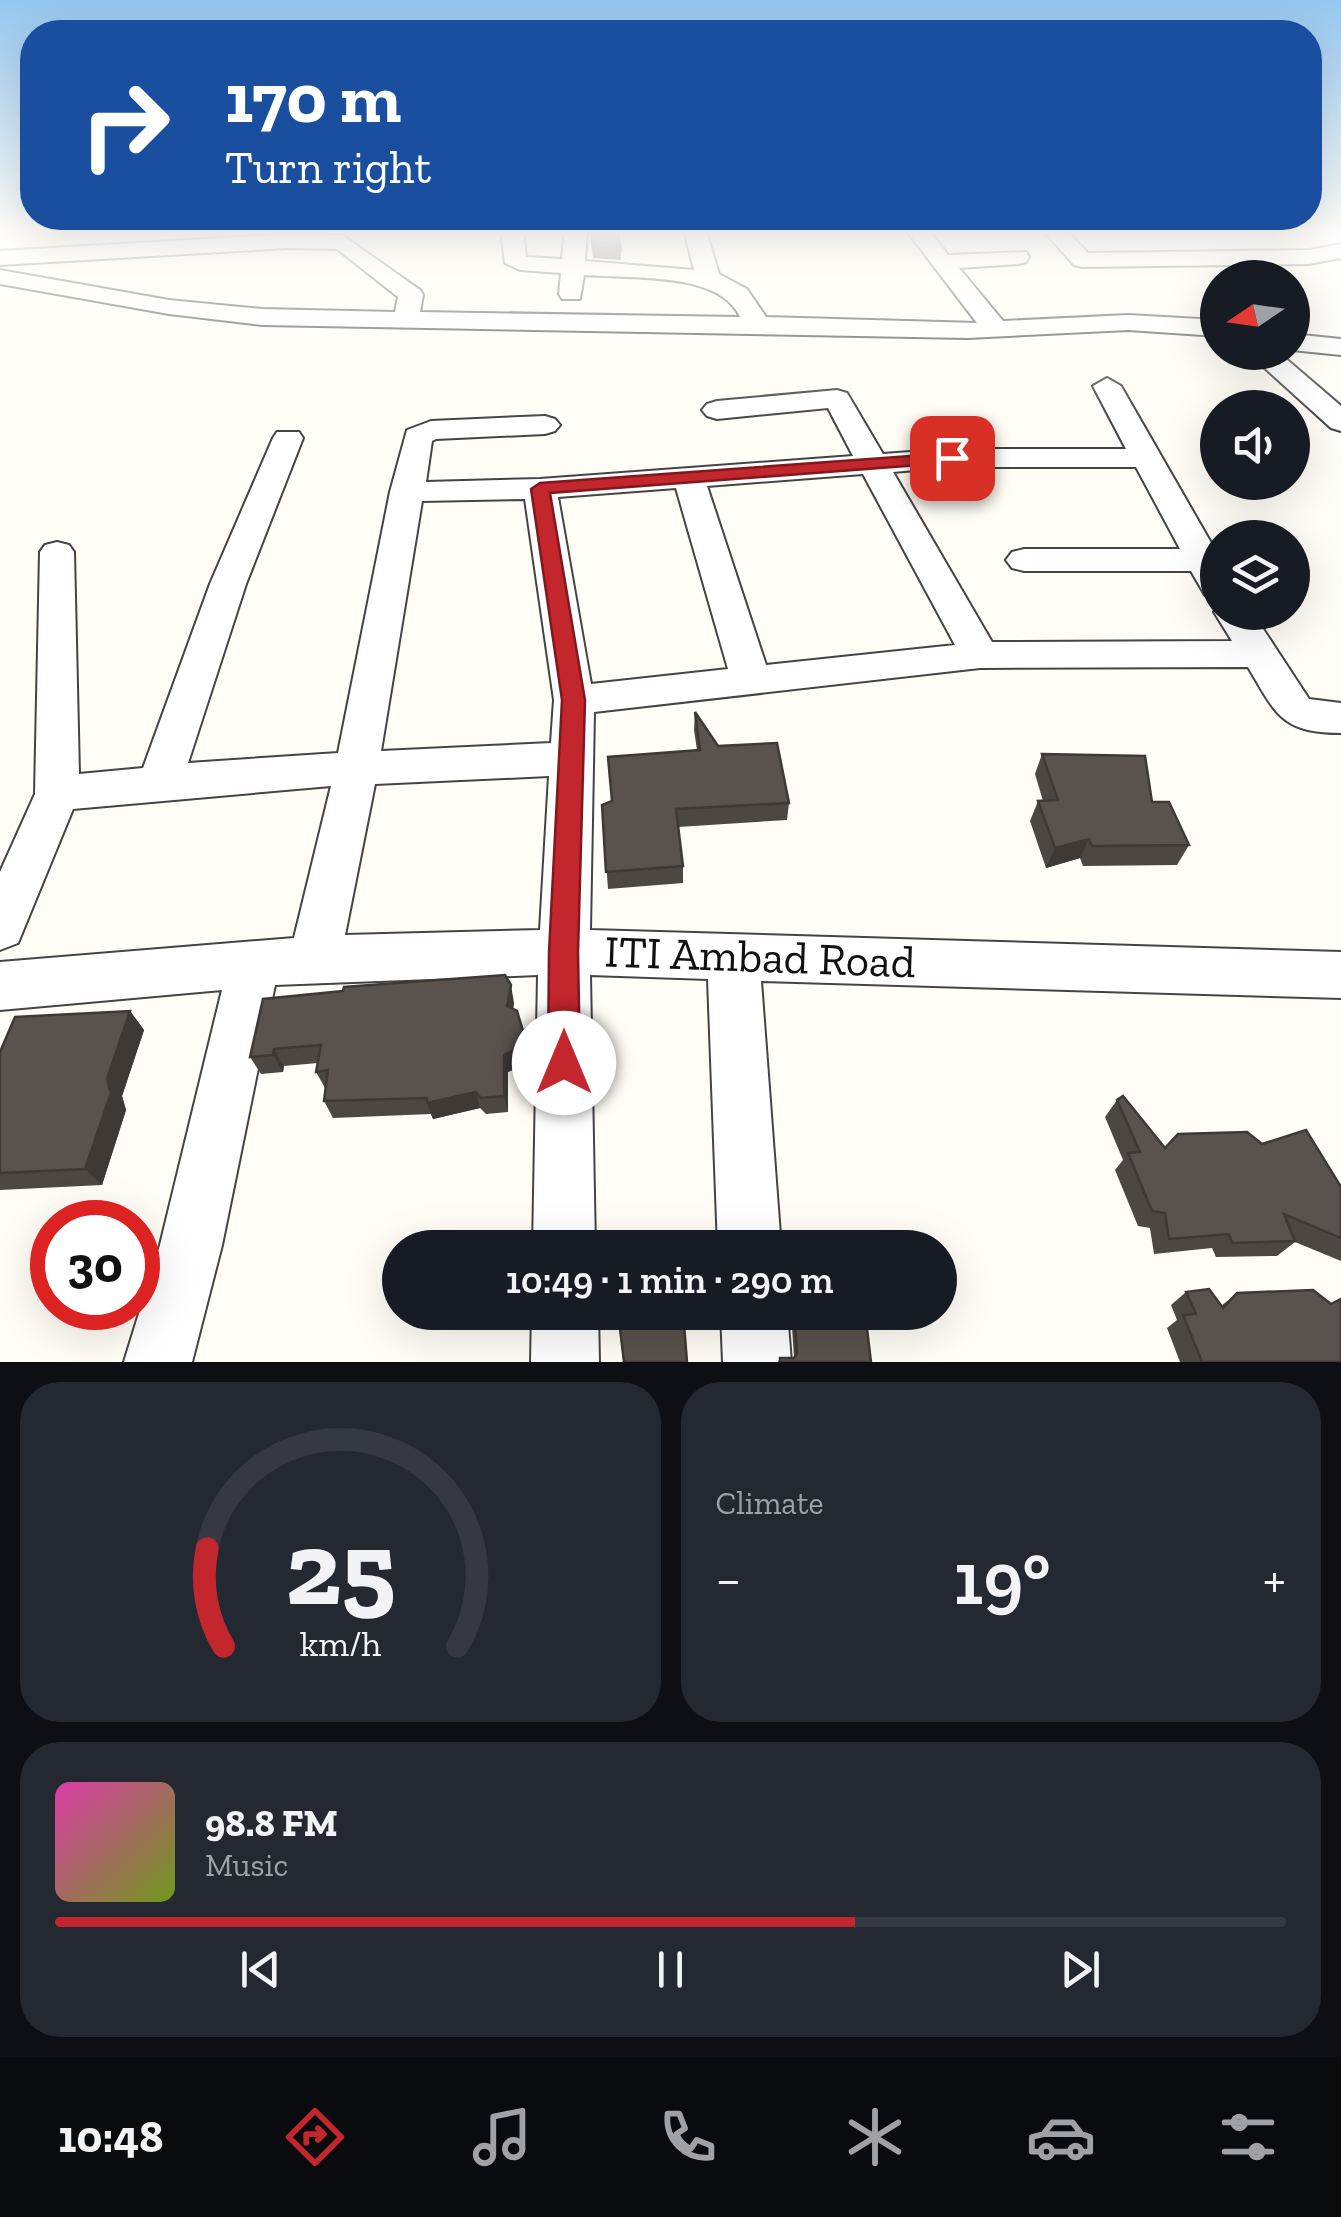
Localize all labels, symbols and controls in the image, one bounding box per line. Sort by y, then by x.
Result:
text: 170 m [225,56,401,140]
icon: right [60,60,190,190]
text: Turn right [225,141,431,195]
north arrow [1200,260,1310,370]
map controls [1200,260,1310,630]
button: sound [1200,390,1310,500]
pin [910,416,995,501]
icon: arrive [925,431,980,486]
button: layers [1200,520,1310,630]
street label: ITI Ambad Road [604,925,917,989]
position arrow [512,1011,616,1115]
speed limit sign: 30 [30,1200,160,1330]
text: 10:49 · 1 min · 290 m [506,1257,833,1303]
text: Climate [716,1484,824,1522]
text: 25 [285,1506,395,1631]
text: 19° [953,1533,1051,1623]
text: − [716,1546,741,1612]
text: + [1263,1546,1286,1612]
text: km/h [299,1622,381,1665]
text: 98.8 FM [205,1800,338,1846]
text: Music [205,1846,288,1884]
icon: previous [233,1942,288,1997]
icon: pause [643,1942,698,1997]
icon: next [1053,1942,1108,1997]
icon: directions [280,2102,350,2172]
icon: music [467,2102,537,2172]
icon: phone [653,2102,723,2172]
icon: climate [840,2102,910,2172]
icon: car [1026,2102,1096,2172]
icon: filters [1213,2102,1283,2172]
text: 10:48 [58,2110,163,2164]

